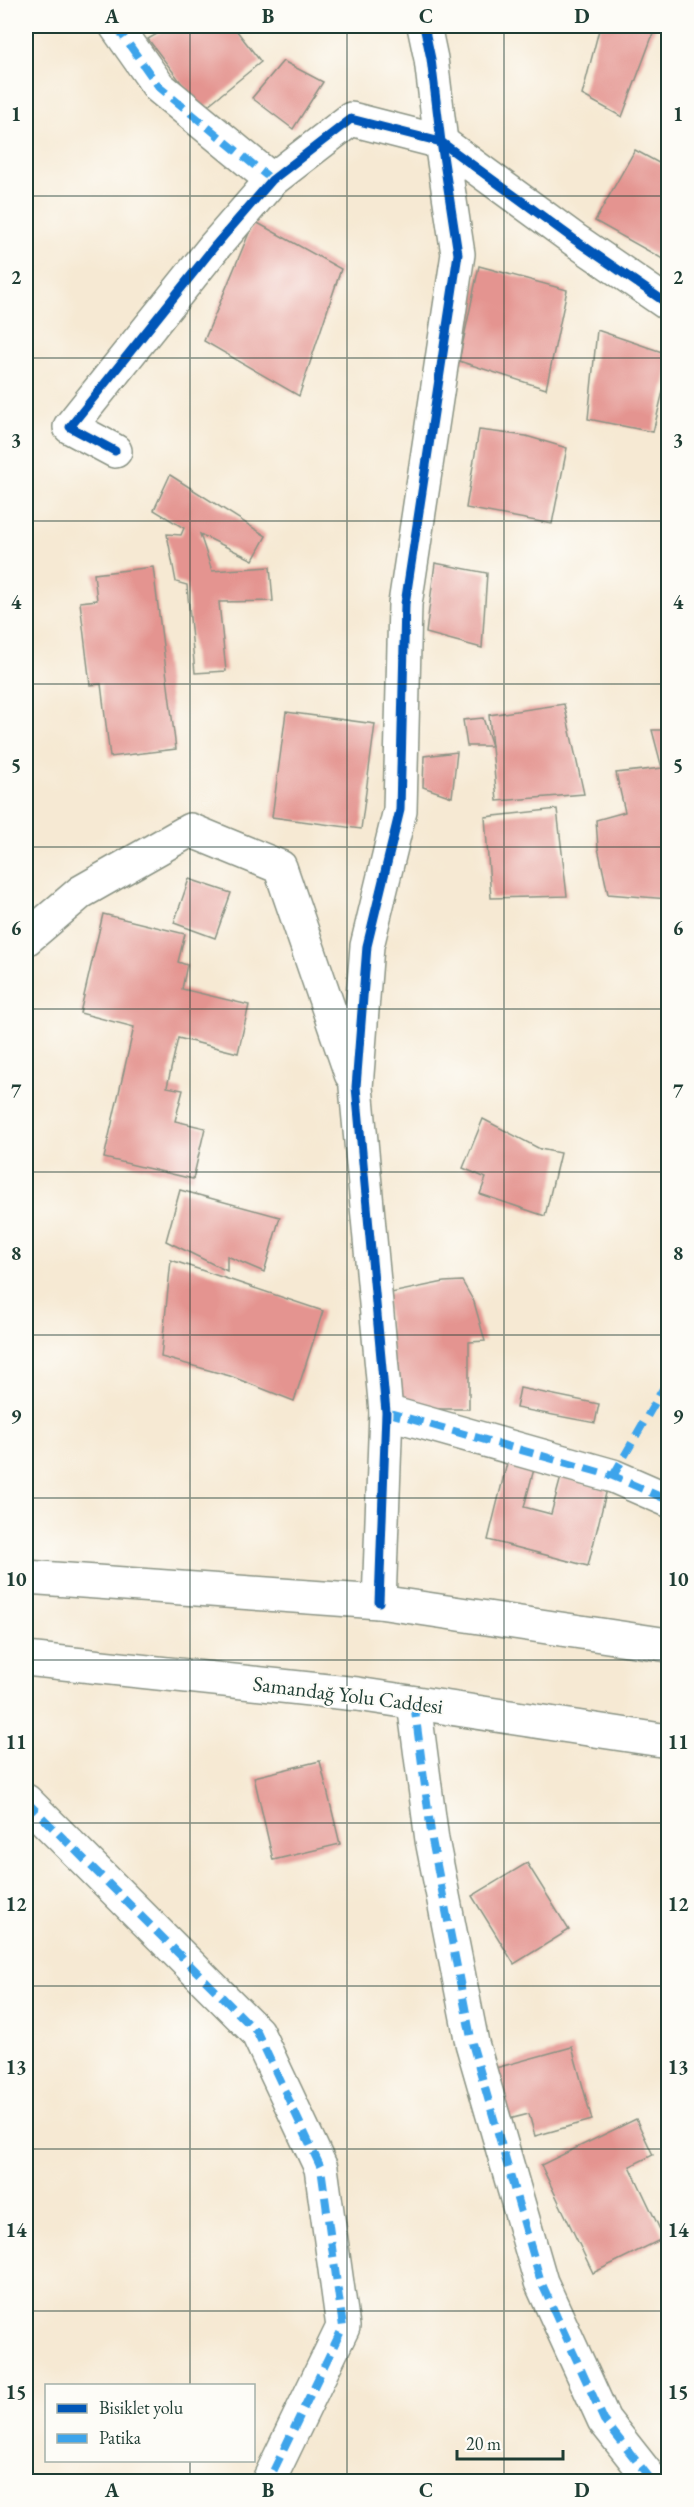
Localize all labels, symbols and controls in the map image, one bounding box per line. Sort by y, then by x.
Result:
text: A [104,3,120,29]
text: B [262,3,274,29]
text: C [419,3,433,29]
text: D [574,3,590,29]
text: 1 [11,101,21,127]
text: 1 [673,101,683,127]
text: 2 [11,264,22,290]
text: 2 [673,264,684,290]
text: 3 [11,427,21,453]
text: 3 [673,427,683,453]
text: 4 [11,589,22,615]
text: 4 [673,589,684,615]
text: 5 [11,752,21,778]
text: 5 [673,752,683,778]
text: 6 [11,915,22,941]
text: 6 [673,915,684,941]
text: 7 [11,1078,22,1104]
text: 7 [673,1078,684,1104]
text: 8 [11,1240,21,1266]
text: 8 [673,1240,683,1266]
text: 9 [11,1403,22,1429]
text: 9 [673,1403,684,1429]
text: 10 [5,1566,27,1592]
text: 10 [667,1566,689,1592]
street label: Samandağ Yolu Caddesi [251,1669,445,1720]
text: 11 [5,1729,27,1755]
text: 11 [667,1729,689,1755]
text: 12 [5,1891,27,1917]
text: 12 [667,1891,689,1917]
text: 13 [5,2054,27,2080]
text: 13 [667,2054,689,2080]
text: 14 [5,2217,27,2243]
text: 14 [667,2217,689,2243]
text: 15 [5,2379,27,2405]
text: 15 [667,2379,689,2405]
legend [45,2384,255,2462]
text: Bisiklet yolu [99,2396,184,2419]
scale bar [457,2423,564,2461]
text: Patika [99,2426,142,2449]
text: 20 m [466,2432,501,2455]
text: A [104,2477,120,2503]
text: B [262,2477,274,2503]
text: C [419,2477,433,2503]
text: D [574,2477,590,2503]

